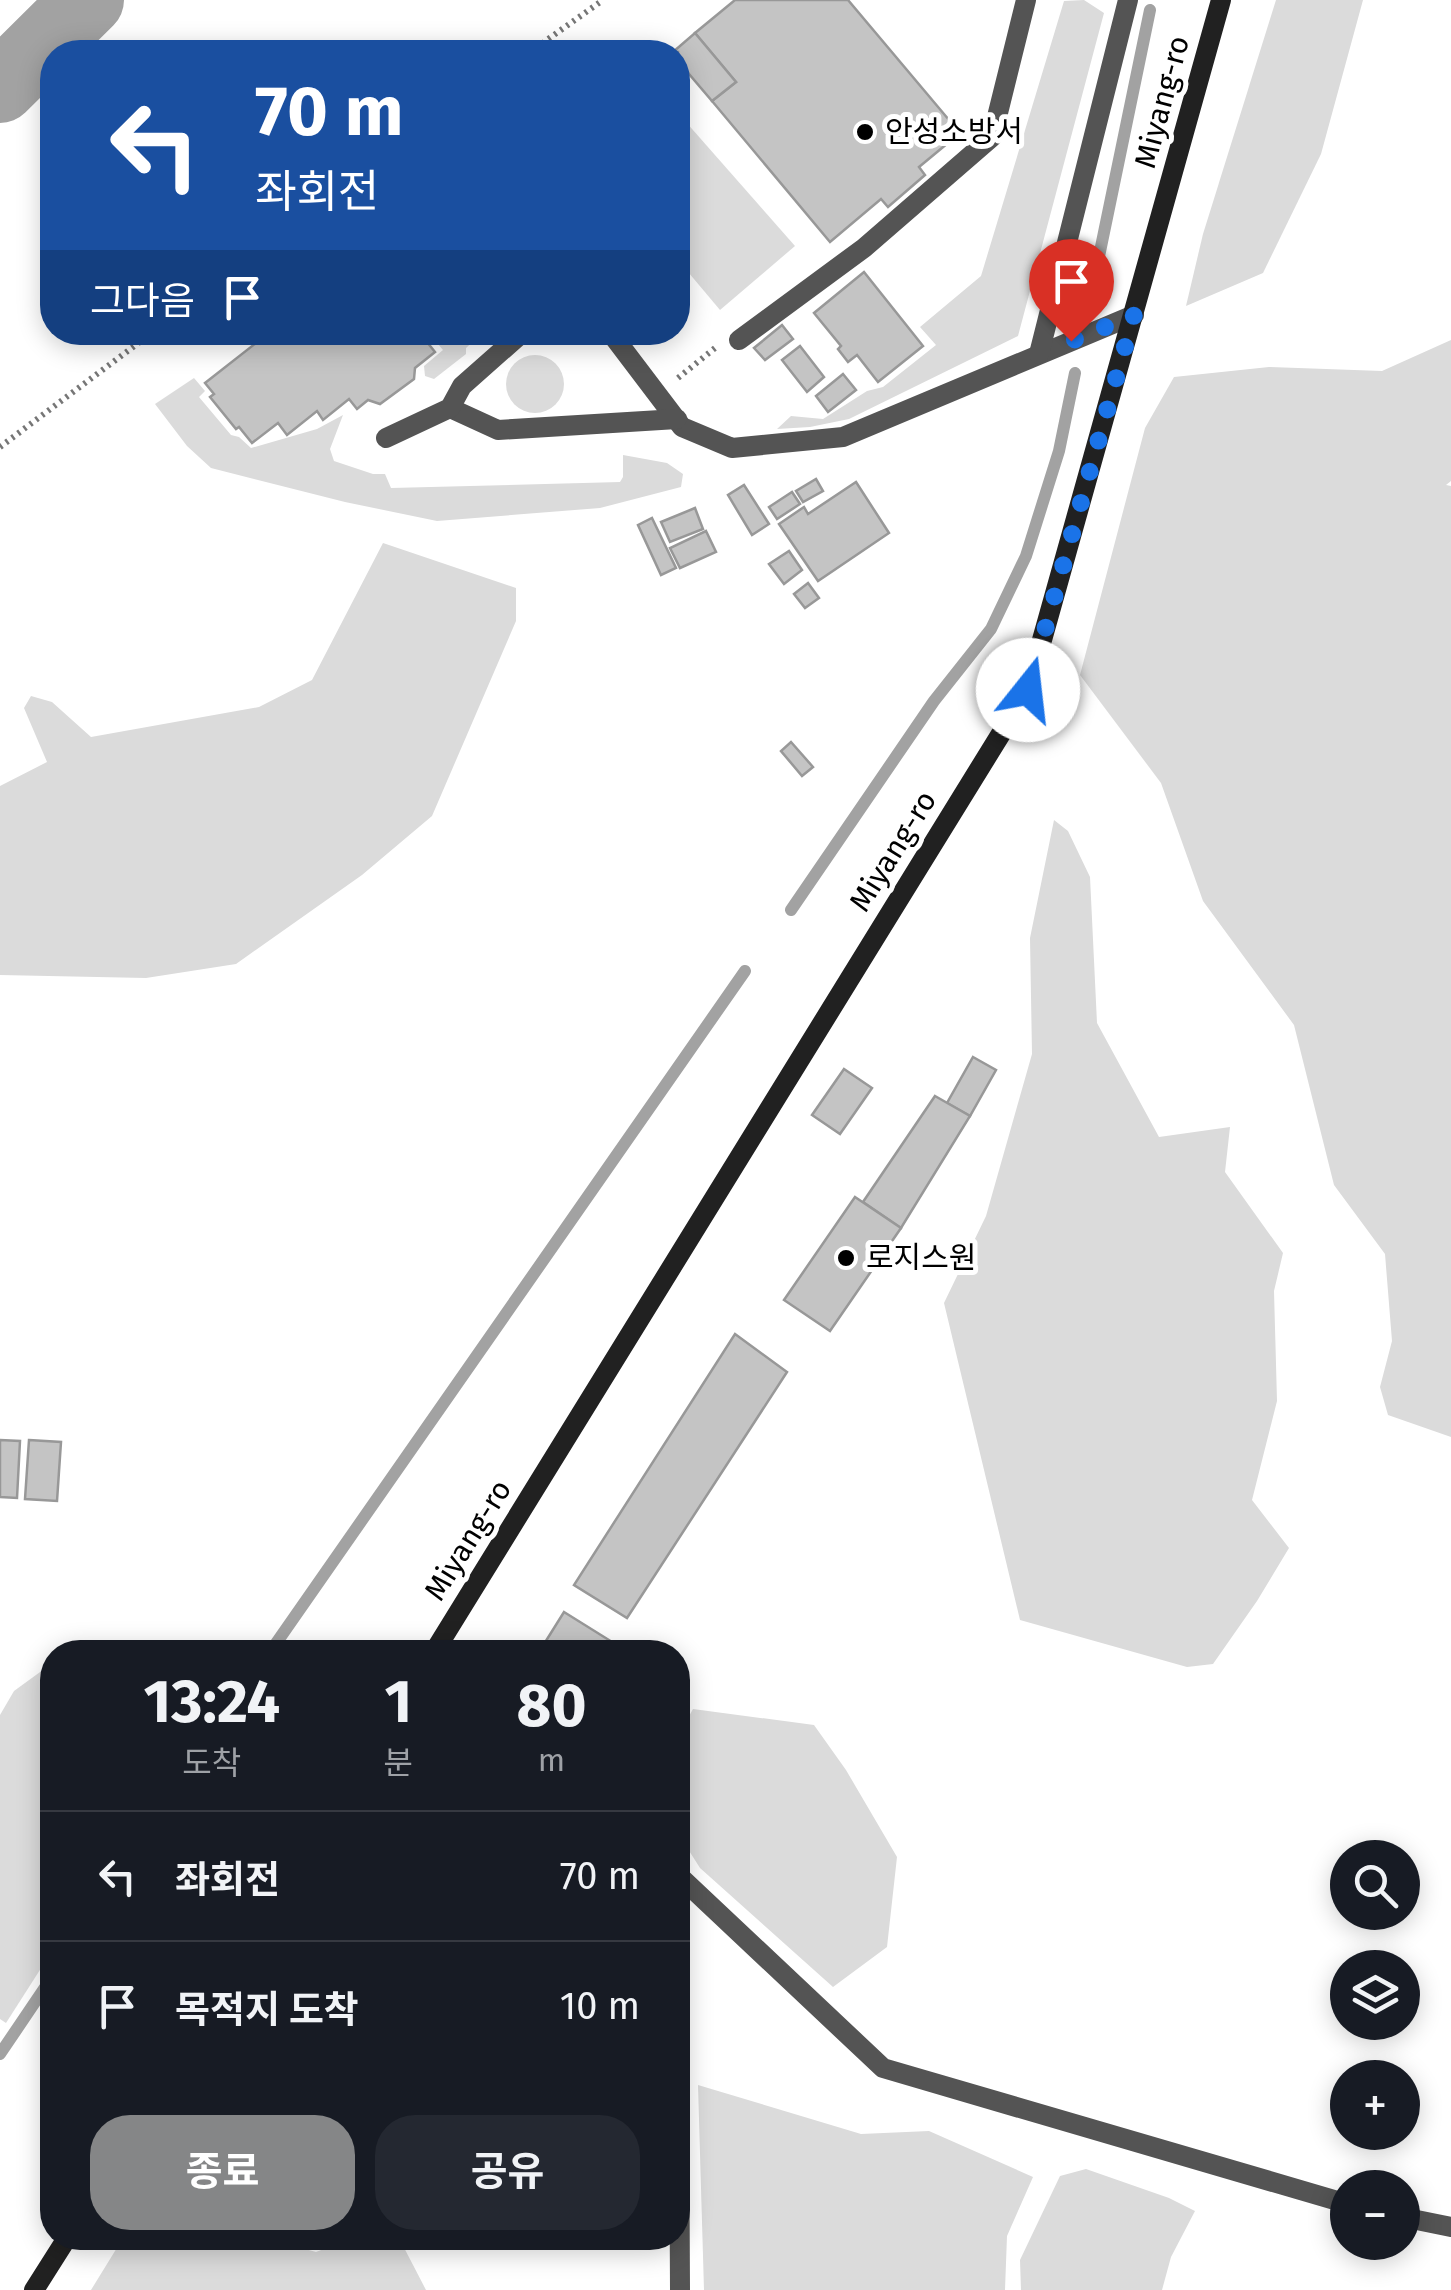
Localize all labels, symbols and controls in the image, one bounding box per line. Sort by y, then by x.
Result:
street label: Miyang-ro [1127,32,1197,172]
text: 70 m [255,70,404,154]
icon: left [90,80,220,210]
place label: 안성소방서 [885,114,1023,150]
marker: 안성소방서 [854,121,876,143]
text: 좌회전 [255,165,379,219]
pin [1029,239,1114,342]
icon: arrive [1044,254,1099,309]
icon: arrive [215,270,270,325]
text: 그다음 [90,278,195,324]
position arrow [976,638,1080,742]
street label: Miyang-ro [842,784,944,918]
place label: 로지스원 [866,1240,976,1276]
marker: 로지스원 [835,1247,857,1269]
street label: Miyang-ro [417,1473,519,1607]
text: 13:24 [143,1666,280,1738]
text: 1 [384,1666,412,1738]
text: 80 [517,1670,587,1742]
text: m [538,1741,565,1779]
text: 도착 [182,1744,241,1782]
text: 분 [384,1744,413,1782]
map controls [1330,1840,1420,2260]
button: search [1330,1840,1420,1930]
icon: left [90,1849,145,1904]
text: 70 m [560,1853,640,1899]
text: 좌회전 [175,1857,280,1903]
button: layers [1330,1950,1420,2040]
icon: arrive [90,1979,145,2034]
text: 10 m [560,1983,640,2029]
text: 목적지 도착 [175,1987,359,2033]
button: + [1330,2060,1420,2150]
button: 종료 [90,2115,355,2230]
button: 공유 [375,2115,640,2230]
button: − [1330,2170,1420,2260]

